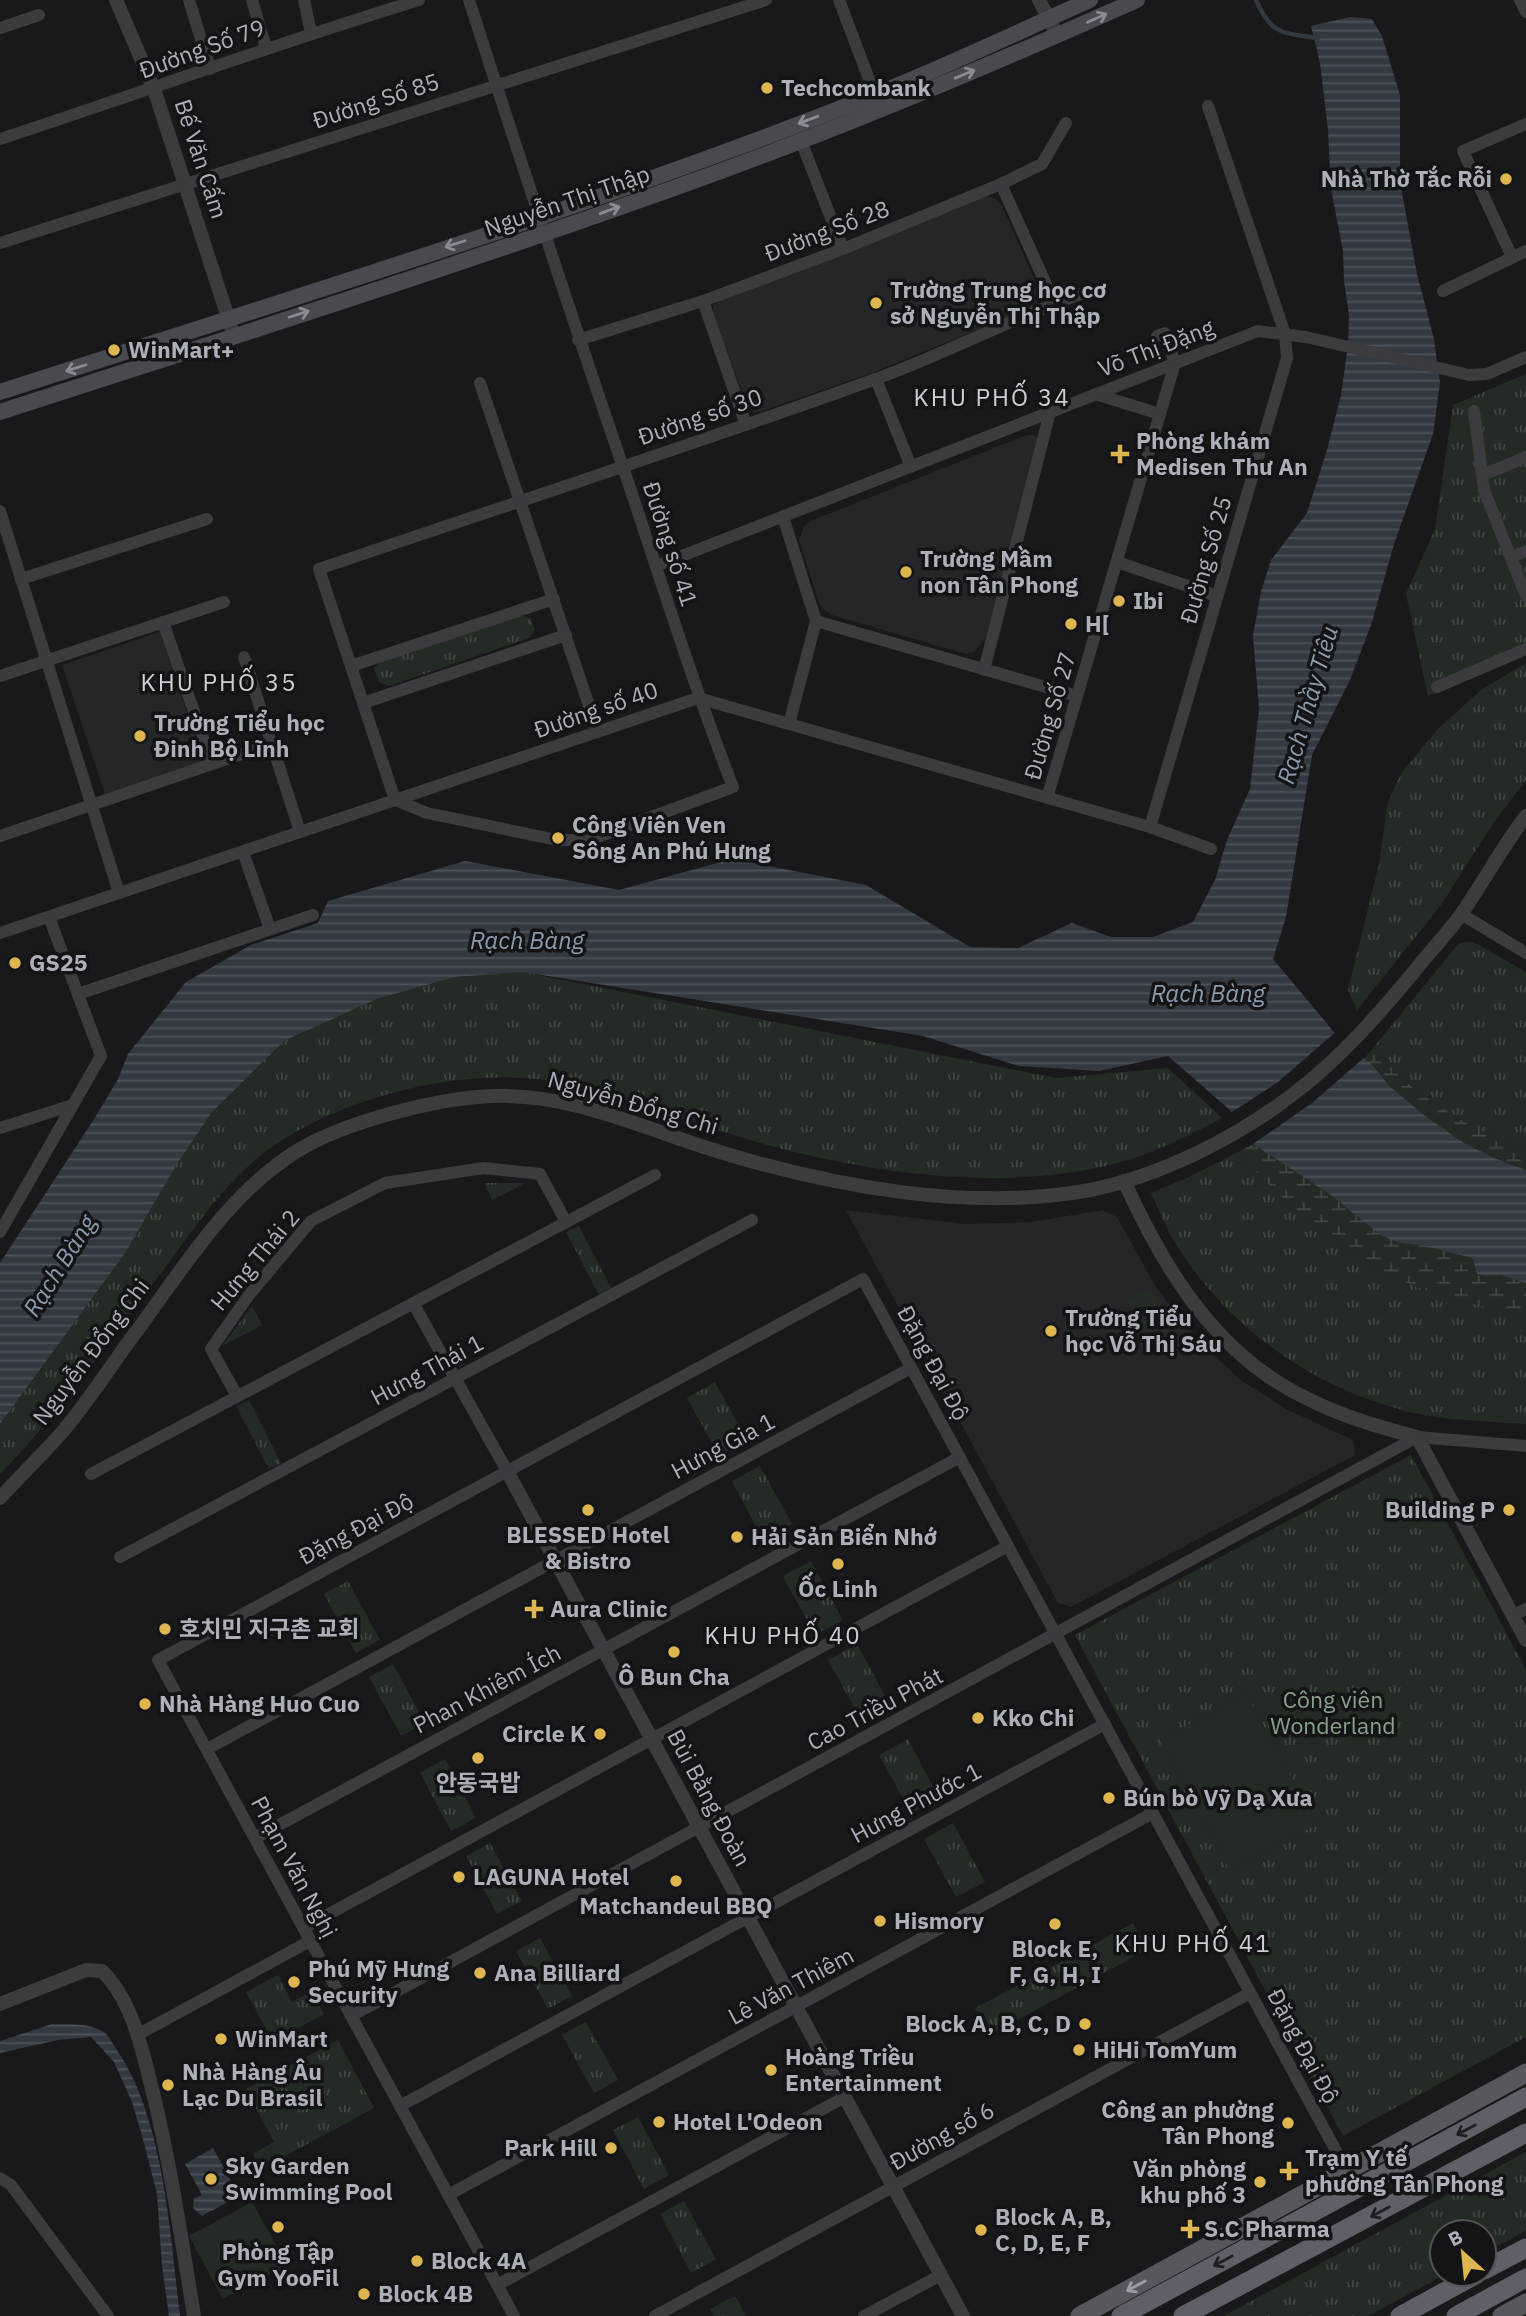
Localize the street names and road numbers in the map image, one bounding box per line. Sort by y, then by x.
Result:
street label: Đường Số 79 [135,12,269,85]
street label: Đường Số 85 [309,65,443,135]
street label: Bế Văn Cấm [169,95,235,222]
street label: Nguyễn Thị Thập [480,158,653,242]
street label: Đường Số 28 [760,193,893,268]
street label: Võ Thị Đặng [1093,311,1218,383]
street label: Đường số 30 [634,381,766,451]
street label: Đường số 41 [637,478,705,610]
street label: Đường Số 25 [1173,492,1238,627]
street label: Đường Số 27 [1017,648,1082,783]
street label: Đường số 40 [530,674,662,744]
street label: Nguyễn Đổng Chi [545,1063,722,1141]
street label: Hưng Thái 2 [203,1202,305,1316]
street label: Nguyễn Đổng Chi [25,1272,155,1431]
street label: Đặng Đại Độ [891,1300,977,1425]
street label: Hưng Thái 1 [365,1327,488,1411]
street label: Hưng Gia 1 [666,1405,780,1485]
street label: Đặng Đại Độ [293,1485,418,1571]
street label: Phan Khiêm Ích [408,1637,566,1740]
street label: Cao Triều Phát [801,1660,948,1756]
street label: Bùi Bằng Đoàn [661,1724,759,1871]
street label: Hưng Phước 1 [845,1755,986,1849]
street label: Phạm Văn Nghị [245,1791,345,1942]
street label: Lê Văn Thiêm [723,1939,859,2031]
street label: Đặng Đại Độ [1261,1983,1347,2108]
street label: Đường số 6 [884,2094,999,2176]

